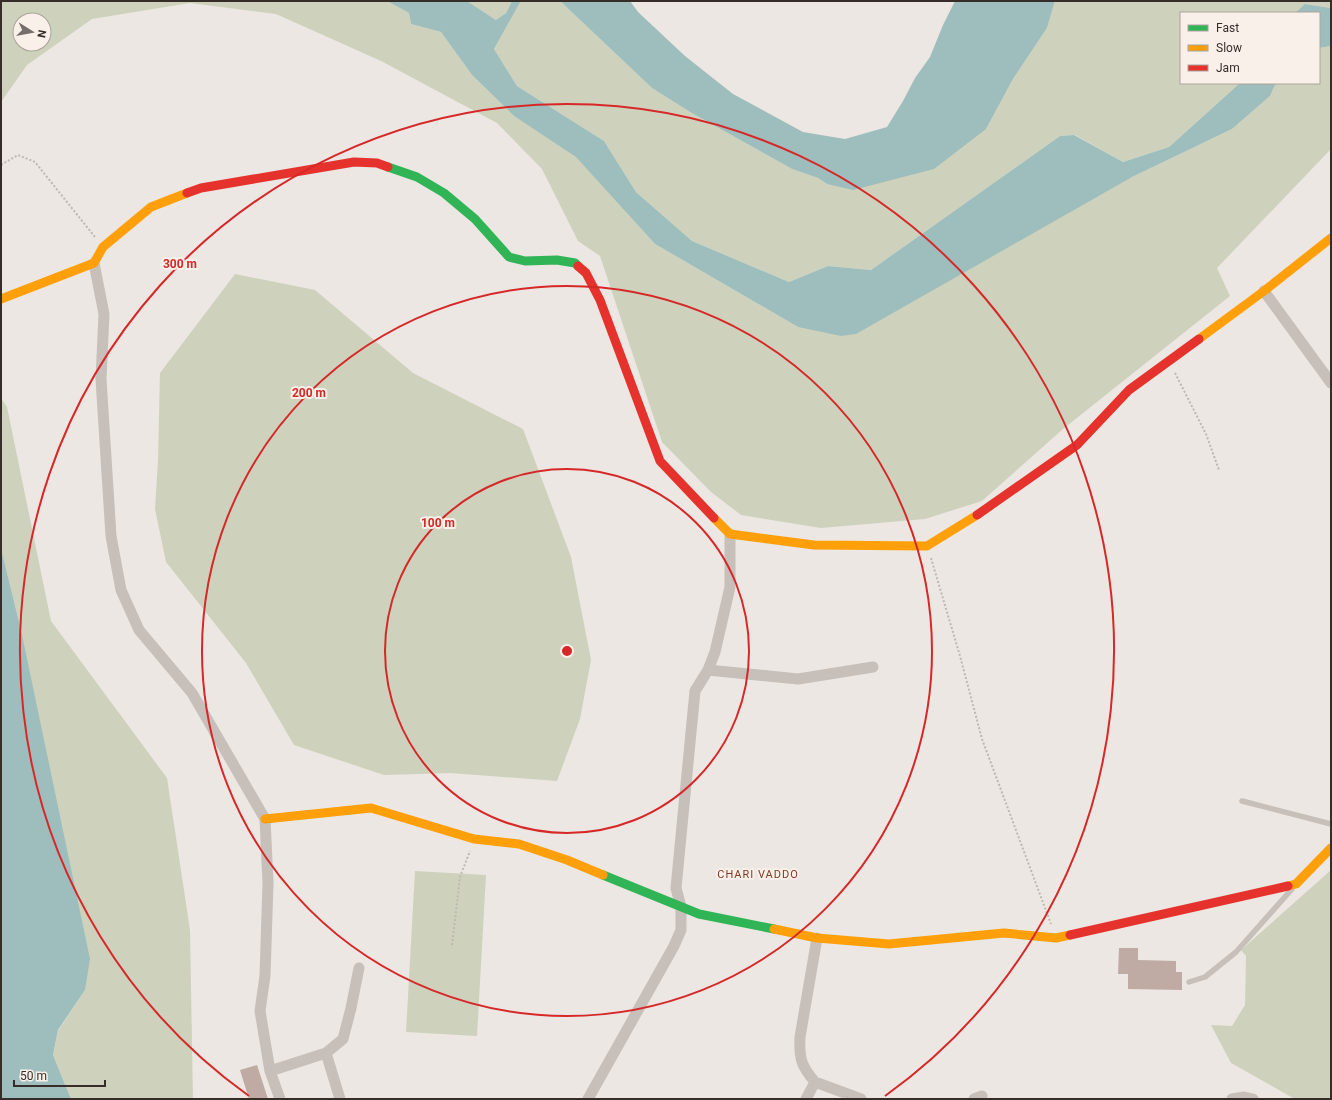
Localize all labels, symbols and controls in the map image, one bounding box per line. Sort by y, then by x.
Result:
north arrow [12,12,52,52]
legend [1180,12,1320,84]
text: Fast [1216,21,1239,35]
text: N [34,29,48,39]
text: Slow [1216,41,1242,55]
text: Jam [1216,61,1240,75]
text: 300 m [163,257,197,271]
text: 200 m [292,386,326,400]
text: 100 m [421,516,455,530]
centre of rings [560,644,574,658]
district label: CHARI VADDO [717,868,799,881]
scale bar [14,1062,105,1088]
text: 50 m [20,1069,47,1083]

